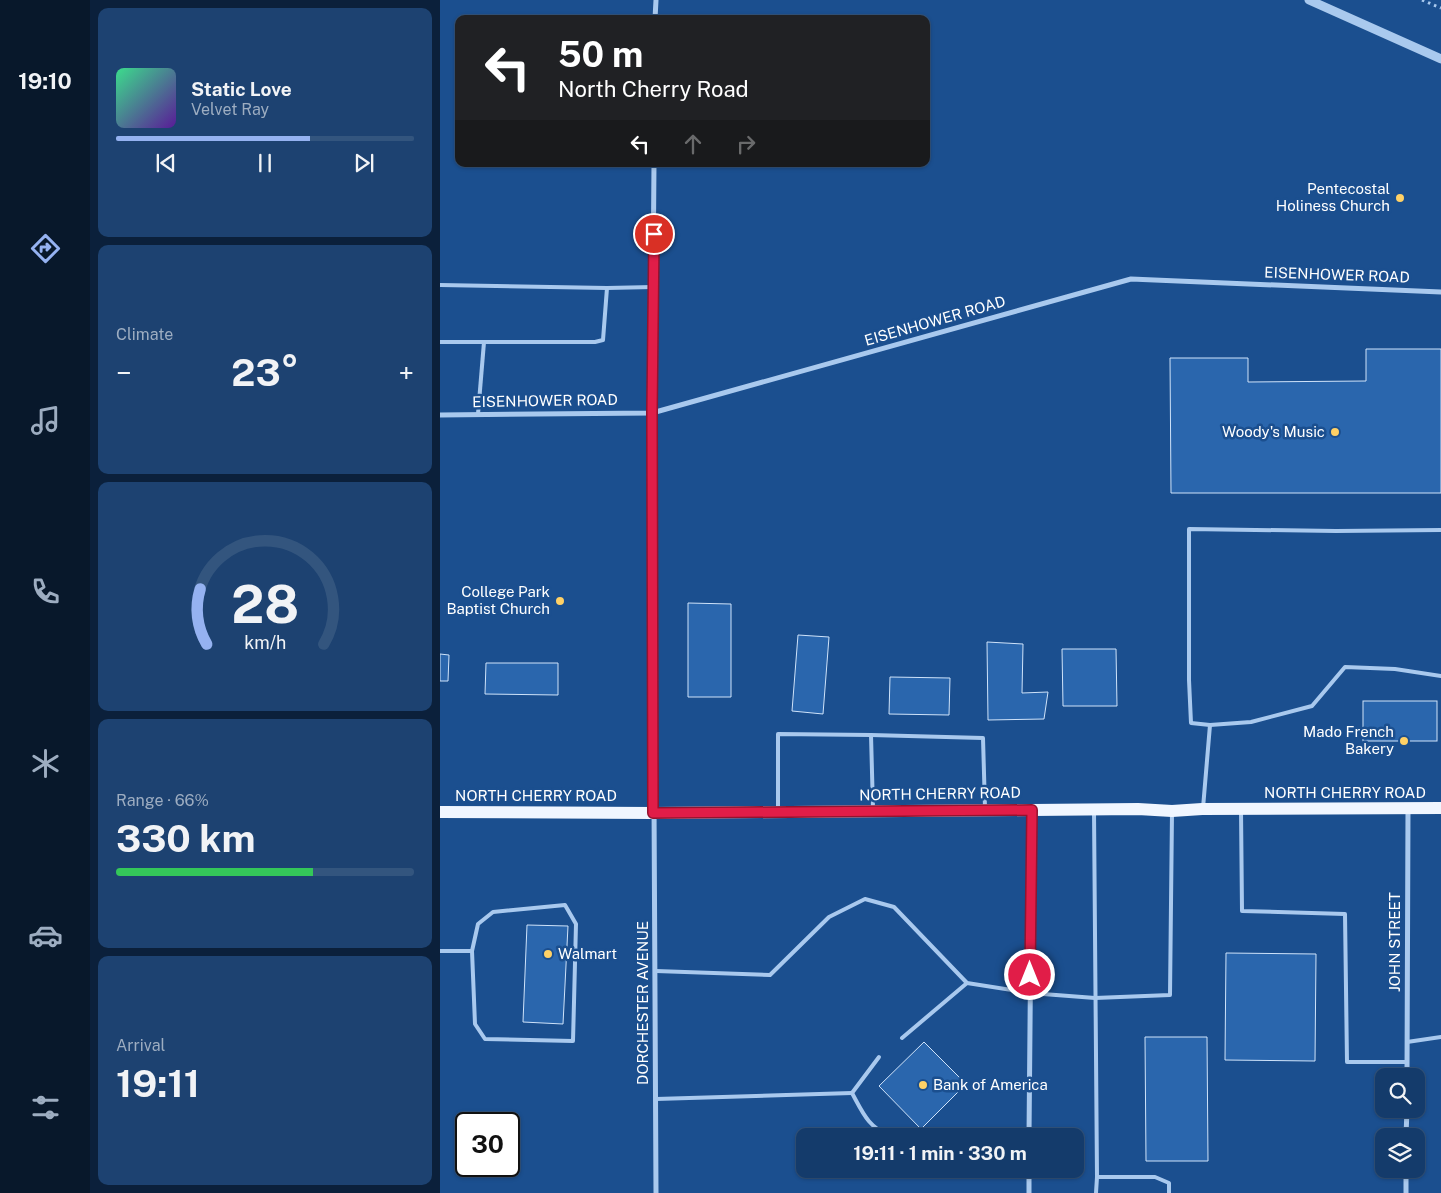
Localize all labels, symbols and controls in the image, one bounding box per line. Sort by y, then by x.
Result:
text: 50 m [558,34,643,75]
icon: left [475,35,540,100]
text: 19:10 [18,68,72,94]
text: North Cherry Road [558,76,749,102]
text: Static Love [191,78,292,100]
text: Velvet Ray [191,100,269,119]
icon: left [626,130,654,158]
icon: ahead [679,130,707,158]
icon: right [732,130,760,158]
icon: previous [152,149,180,177]
icon: pause [251,149,279,177]
icon: next [350,149,378,177]
place label: Pentecostal Holiness Church [1276,180,1390,214]
marker: Pentecostal Holiness Church [1394,192,1406,204]
pin [633,213,675,255]
icon: arrive [640,220,668,248]
icon: directions [28,231,63,266]
street label: EISENHOWER ROAD [1264,263,1410,286]
street label: EISENHOWER ROAD [863,292,1007,349]
text: Climate [116,325,173,344]
text: 23° [231,350,299,395]
text: − [116,356,132,389]
text: + [398,356,414,389]
street label: EISENHOWER ROAD [472,391,618,410]
icon: music [28,403,63,438]
place label: Woody's Music [1222,423,1325,440]
marker: Woody's Music [1329,426,1341,438]
icon: phone [28,574,63,609]
text: 28 [231,574,299,635]
place label: College Park Baptist Church [446,583,550,617]
marker: College Park Baptist Church [554,595,566,607]
text: km/h [244,632,286,653]
place label: Mado French Bakery [1303,723,1394,757]
marker: Mado French Bakery [1398,735,1410,747]
icon: climate [28,746,63,781]
street label: NORTH CHERRY ROAD [859,784,1021,803]
street label: NORTH CHERRY ROAD [1264,784,1426,801]
street label: NORTH CHERRY ROAD [455,787,617,804]
text: Range · 66% [116,791,209,810]
text: 330 km [116,816,255,861]
street label: JOHN STREET [1386,892,1403,992]
icon: car [28,918,63,953]
street label: DORCHESTER AVENUE [634,921,651,1085]
place label: Walmart [558,945,617,962]
marker: Walmart [542,948,554,960]
position arrow [1003,948,1055,1000]
text: Arrival [116,1036,165,1055]
text: 19:11 [116,1061,200,1106]
map controls [1375,1068,1425,1178]
button: search [1375,1068,1425,1118]
place label: Bank of America [933,1076,1048,1093]
marker: Bank of America [917,1079,929,1091]
icon: filters [28,1090,63,1125]
speed limit sign: 30 [455,1112,520,1177]
button: layers [1375,1128,1425,1178]
text: 19:11 · 1 min · 330 m [853,1142,1027,1164]

